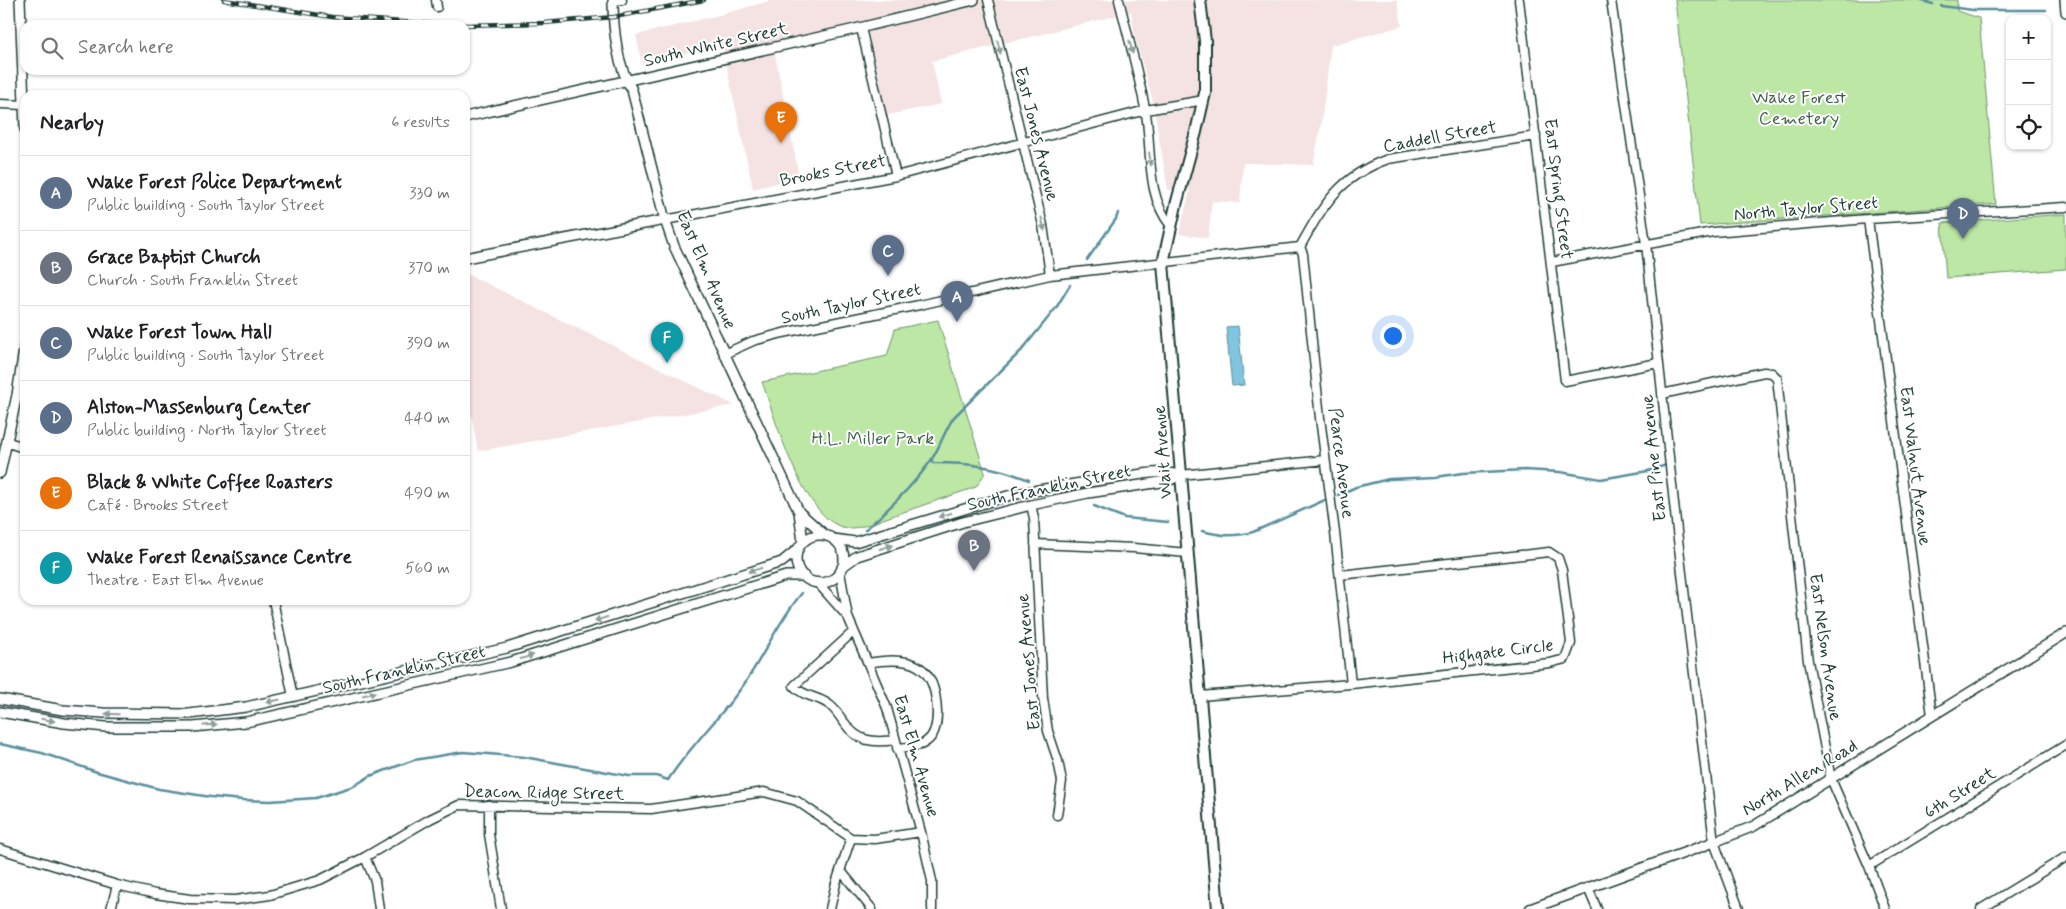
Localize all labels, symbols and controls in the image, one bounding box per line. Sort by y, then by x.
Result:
map controls [2006,15,2051,150]
button: + [2006,15,2051,60]
street label: South White Street [642,17,791,73]
search box [20,20,470,75]
icon: search [38,34,66,62]
text: Search here [78,35,174,60]
one-way arrow [995,40,1003,55]
one-way arrow [1127,40,1135,55]
button: − [2006,60,2051,105]
street label: East Jones Avenue [1008,64,1064,204]
park label: Wake Forest Cemetery [1752,86,1847,131]
pin: E [765,102,797,143]
button: locate [2006,105,2051,150]
text: Nearby [40,109,104,137]
text: 6 results [391,112,450,133]
street label: Caddell Street [1381,115,1499,159]
street label: East Spring Street [1535,117,1579,261]
street label: Brooks Street [778,149,888,193]
one-way arrow [1146,151,1154,167]
text: Wake Forest Police Department [87,170,342,195]
text: A [51,183,61,204]
text: 330 m [409,183,450,204]
street label: North Taylor Street [1733,191,1879,227]
text: Public building · South Taylor Street [87,195,324,216]
pin: D [1947,198,1979,239]
street label: East Elm Avenue [670,207,742,333]
one-way arrow [1039,216,1047,232]
pin: C [872,235,904,276]
text: Grace Baptist Church [87,245,261,270]
text: B [51,258,61,279]
text: 370 m [408,258,450,279]
text: Church · South Franklin Street [87,270,298,291]
street label: South Taylor Street [779,277,923,331]
pin: A [941,281,973,322]
text: Wake Forest Town Hall [87,320,272,345]
pin: F [651,322,683,363]
your location [1380,323,1406,349]
text: C [50,333,62,354]
text: 390 m [407,333,450,354]
text: Public building · South Taylor Street [87,345,324,366]
street label: East Walnut Avenue [1893,385,1937,547]
street label: East Pine Avenue [1635,393,1673,523]
text: Alston-Massenburg Center [87,395,310,420]
street label: Wait Avenue [1148,405,1178,499]
street label: Pearce Avenue [1322,406,1360,520]
text: D [50,408,62,429]
text: 440 m [404,408,450,429]
text: Public building · North Taylor Street [87,420,327,441]
park label: H.L. Miller Park [812,427,934,451]
street label: South Franklin Street [965,459,1133,517]
text: Black & White Coffee Roasters [87,470,333,495]
text: E [51,483,61,504]
text: 490 m [404,483,450,504]
text: Café · Brooks Street [87,495,229,516]
one-way arrow [937,511,952,519]
pin: B [958,530,990,571]
one-way arrow [879,542,894,550]
text: Wake Forest Renaissance Centre [87,545,352,570]
text: F [52,558,60,579]
text: 560 m [405,558,450,579]
one-way arrow [748,567,763,575]
text: Theatre · East Elm Avenue [87,570,264,591]
street label: East Nelson Avenue [1803,572,1847,722]
street label: East Jones Avenue [1011,592,1047,732]
one-way arrow [593,616,608,624]
street label: Highgate Circle [1441,633,1555,673]
street label: South Franklin Street [320,640,488,700]
one-way arrow [520,652,535,660]
one-way arrow [362,690,377,698]
street label: East Elm Avenue [887,692,945,820]
one-way arrow [266,697,281,705]
one-way arrow [104,709,120,717]
one-way arrow [40,717,56,725]
one-way arrow [202,721,218,729]
street label: North Allen Road [1738,734,1862,822]
street label: 6th Street [1919,761,2001,825]
street label: Deacon Ridge Street [463,780,625,807]

